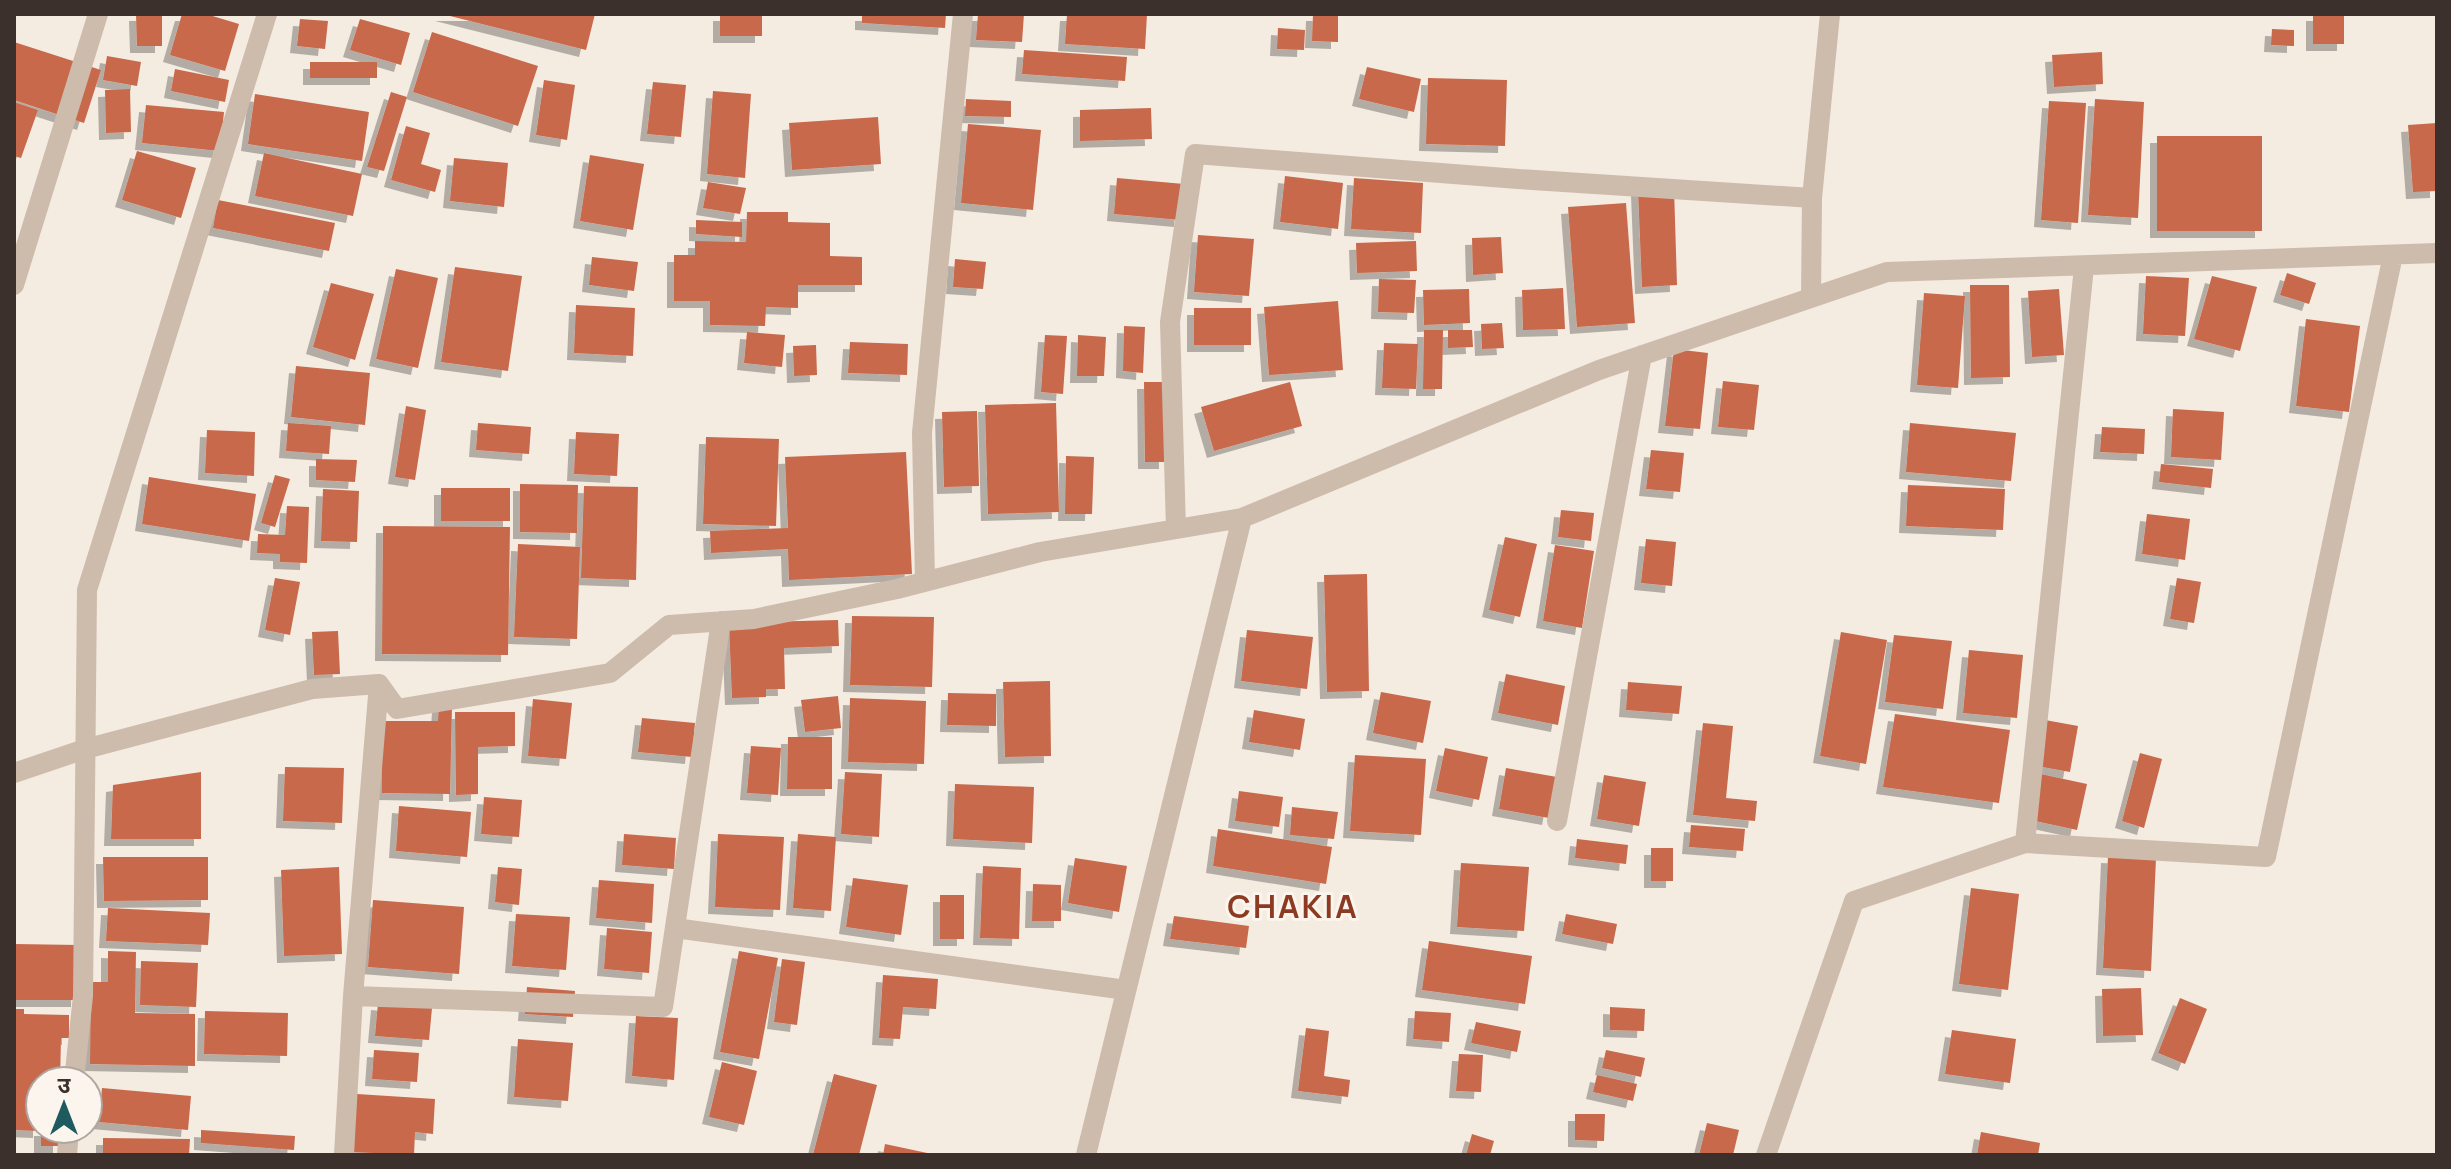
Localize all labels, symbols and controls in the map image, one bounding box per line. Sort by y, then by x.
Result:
district label: CHAKIA [1227,884,1359,928]
north arrow [24,1065,104,1145]
text: उ [58,1070,72,1100]

